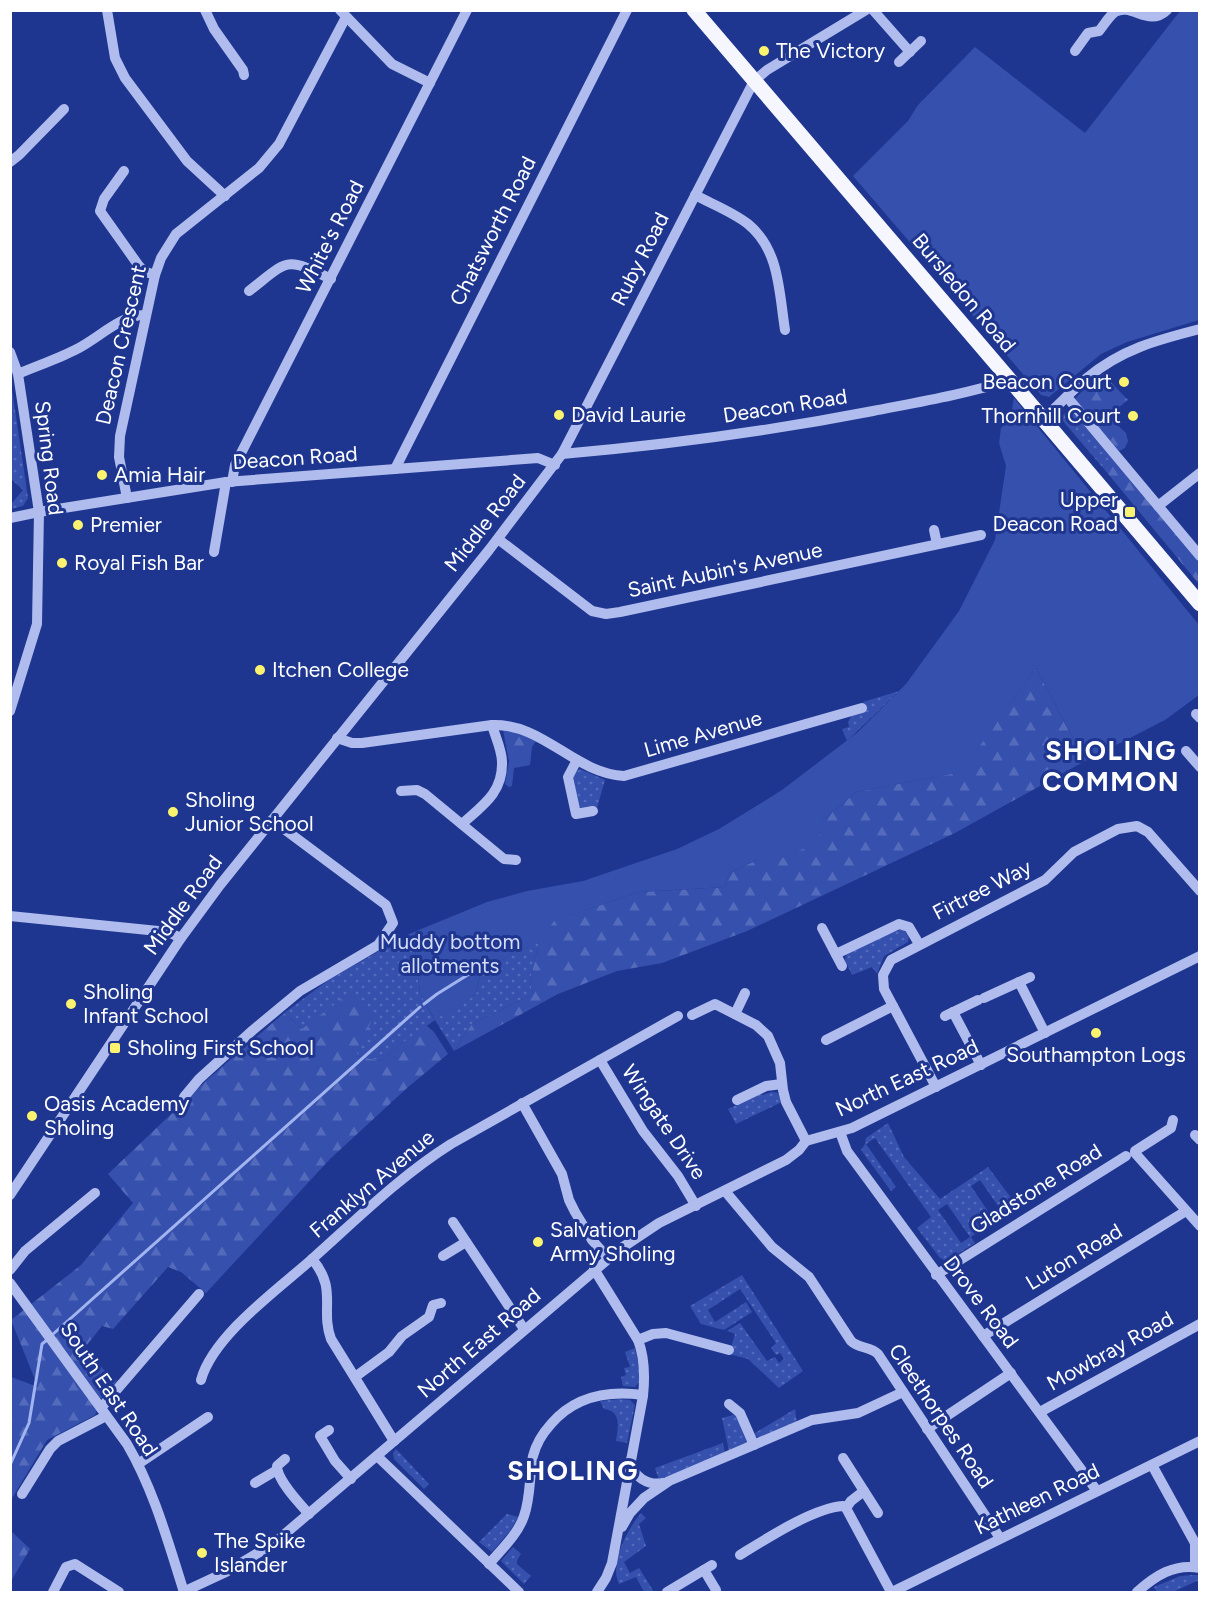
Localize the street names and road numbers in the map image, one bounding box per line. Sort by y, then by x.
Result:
street label: Chatsworth Road [444,152,541,310]
street label: White's Road [290,176,369,298]
street label: Ruby Road [605,208,674,310]
street label: Bursledon Road [907,228,1021,357]
street label: Deacon Crescent [90,263,151,427]
street label: Deacon Road [721,383,849,428]
street label: Spring Road [30,399,69,516]
street label: Deacon Road [232,441,358,474]
street label: Middle Road [439,469,530,576]
street label: Saint Aubin's Avenue [625,537,824,602]
street label: Lime Avenue [641,705,765,762]
street label: Middle Road [138,850,227,959]
street label: Firtree Way [928,854,1035,925]
street label: North East Road [831,1034,982,1122]
street label: Wingate Drive [617,1060,712,1184]
street label: Franklyn Avenue [304,1124,439,1243]
street label: Gladstone Road [965,1138,1106,1239]
street label: Luton Road [1021,1218,1126,1295]
street label: Drove Road [939,1251,1024,1353]
street label: North East Road [412,1282,545,1403]
street label: Mowbray Road [1042,1306,1177,1396]
street label: South East Road [55,1317,163,1460]
street label: Cleethorpes Road [884,1339,999,1493]
street label: Kathleen Road [970,1458,1103,1540]

